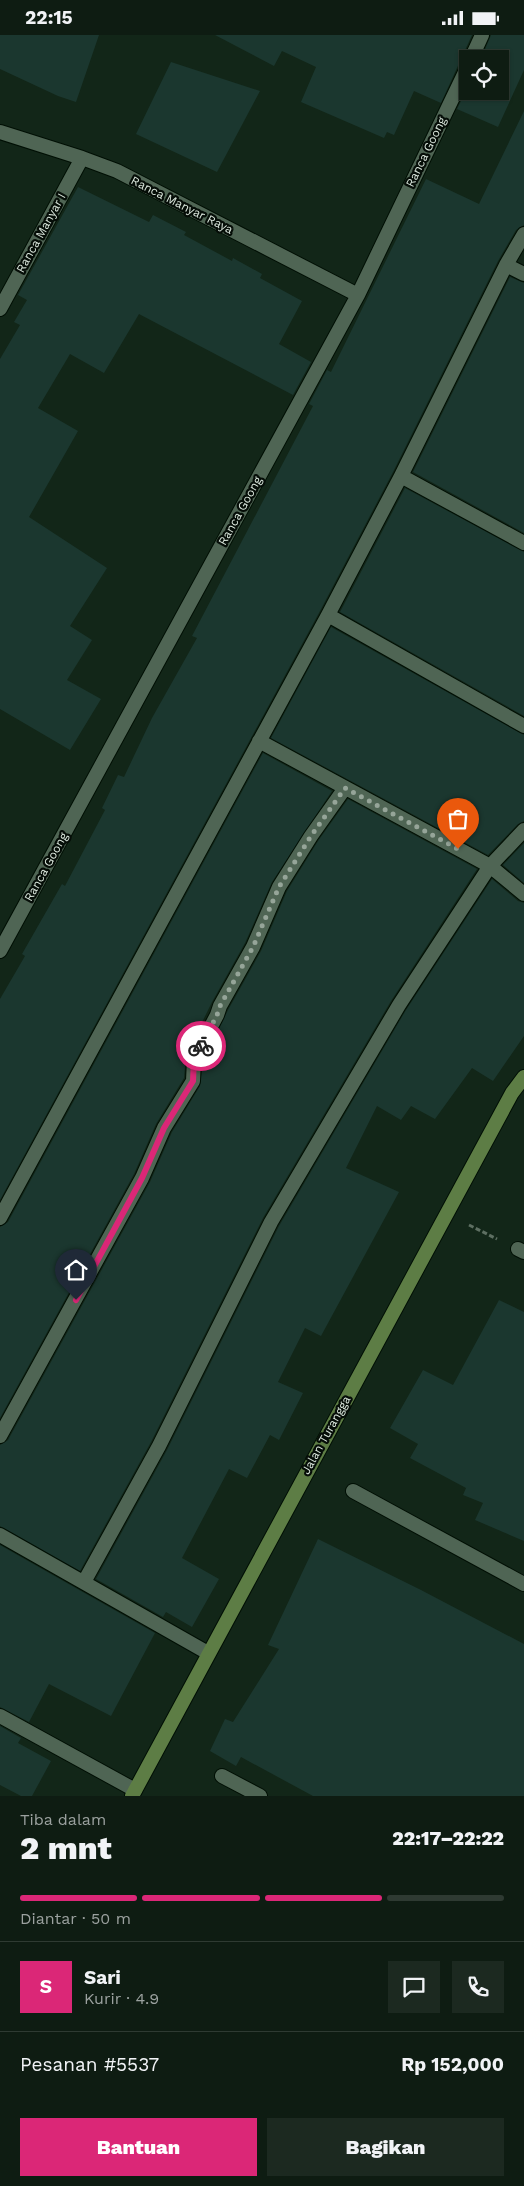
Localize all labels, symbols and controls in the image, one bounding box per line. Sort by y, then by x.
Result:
text: 22:15 [25,6,73,29]
map controls [459,50,509,100]
button: locate [459,50,509,100]
street label: Ranca Goong [403,114,449,189]
street label: Ranca Manyar Raya [129,173,235,237]
street label: Ranca Manyar I [13,191,69,275]
street label: Ranca Goong [215,474,265,548]
pin [437,798,479,849]
icon: bag [444,805,472,833]
street label: Ranca Goong [21,830,71,904]
courier [176,1021,226,1071]
icon: bike [187,1032,215,1060]
pin [55,1249,97,1300]
icon: home [62,1256,90,1284]
street label: Jalan Turangga [299,1393,353,1477]
text: Tiba dalam [20,1810,106,1829]
text: 22:17–22:22 [392,1827,504,1850]
text: 2 mnt [20,1829,112,1867]
text: Diantar · 50 m [20,1909,131,1928]
button: chat [388,1961,440,2013]
button: phone [452,1961,504,2013]
text: Sari [84,1966,121,1989]
text: S [40,1975,52,1998]
text: Kurir · 4.9 [84,1989,159,2008]
text: Pesanan #5537 [20,2053,159,2076]
text: Rp 152,000 [401,2053,504,2076]
button: Bantuan [20,2118,257,2176]
button: Bagikan [267,2118,504,2176]

